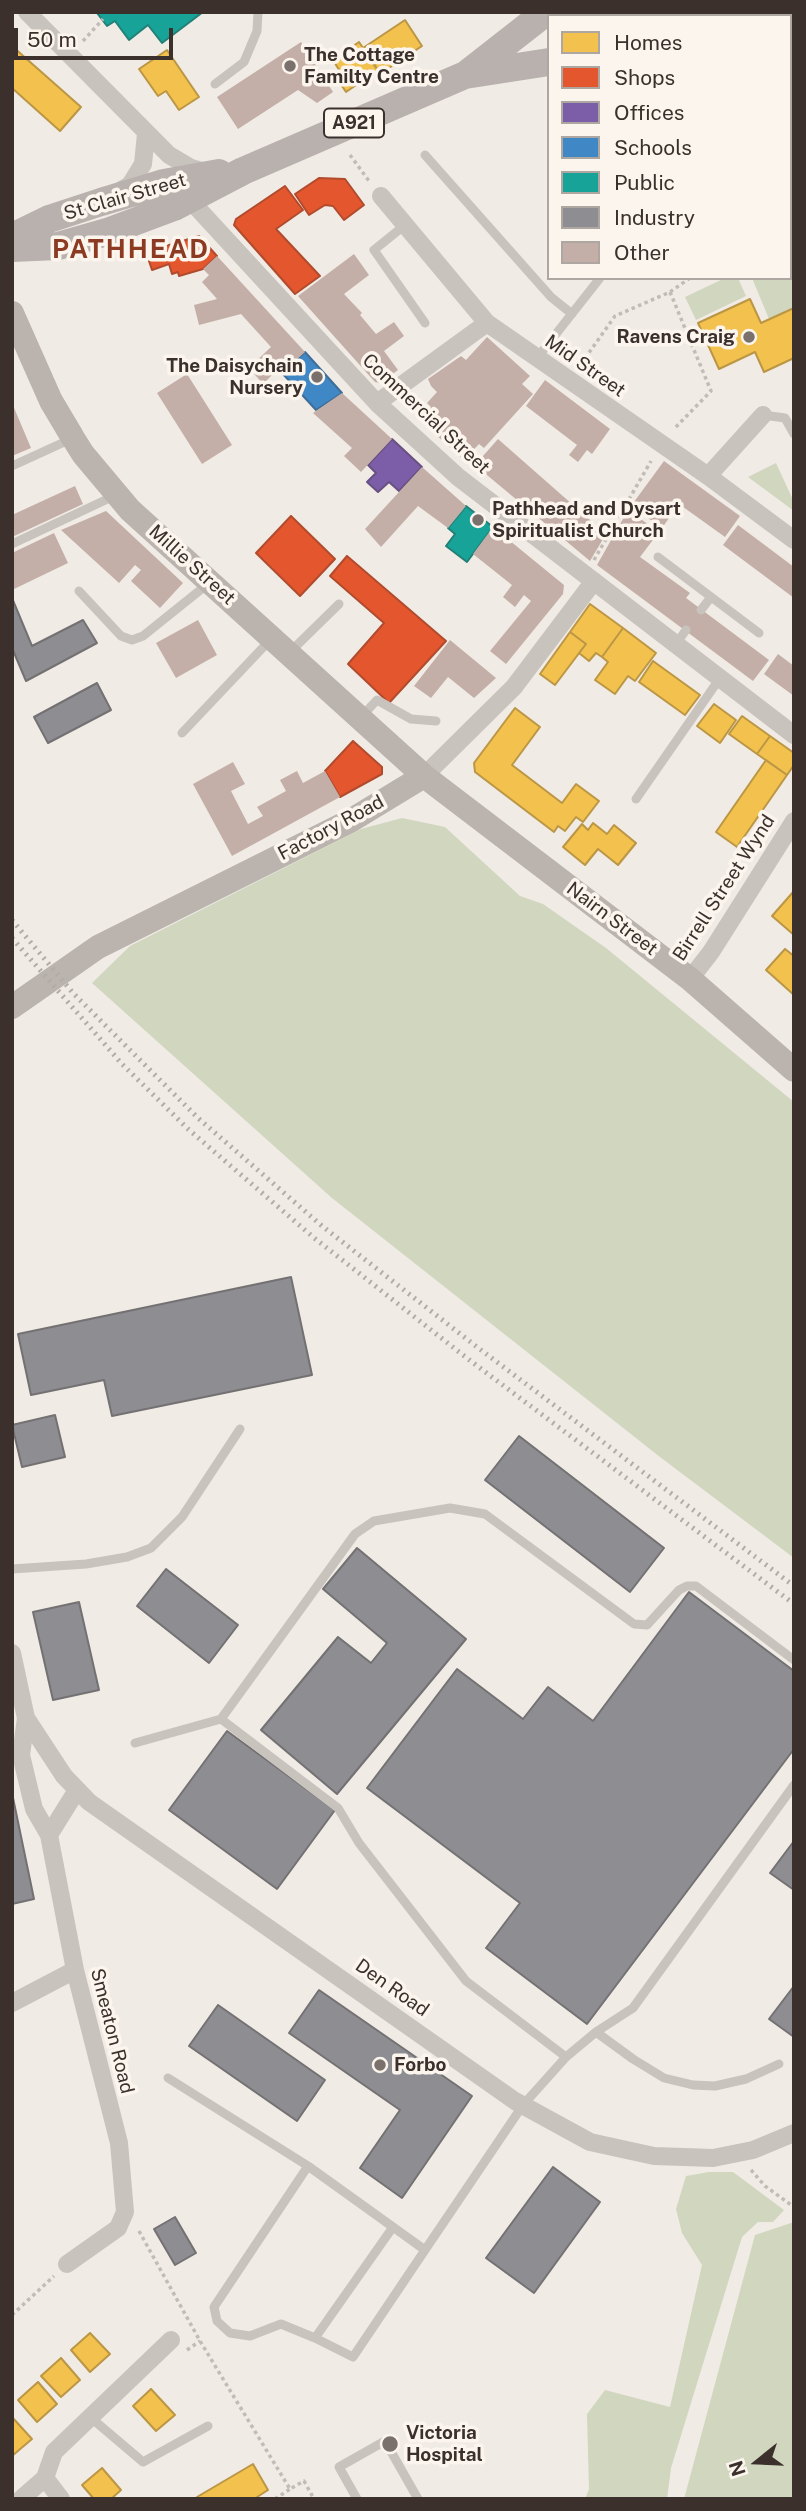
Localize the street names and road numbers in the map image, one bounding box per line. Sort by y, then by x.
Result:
road number: A921 [324,109,384,138]
street label: St Clair Street [61,169,189,225]
street label: Mid Street [540,330,630,402]
street label: Commercial Street [358,349,494,479]
street label: Millie Street [144,520,240,610]
street label: Factory Road [274,791,388,865]
street label: Birrell Street Wynd [668,811,780,965]
street label: Nairn Street [562,877,662,961]
street label: Den Road [351,1954,433,2022]
street label: Smeaton Road [85,1966,139,2096]

